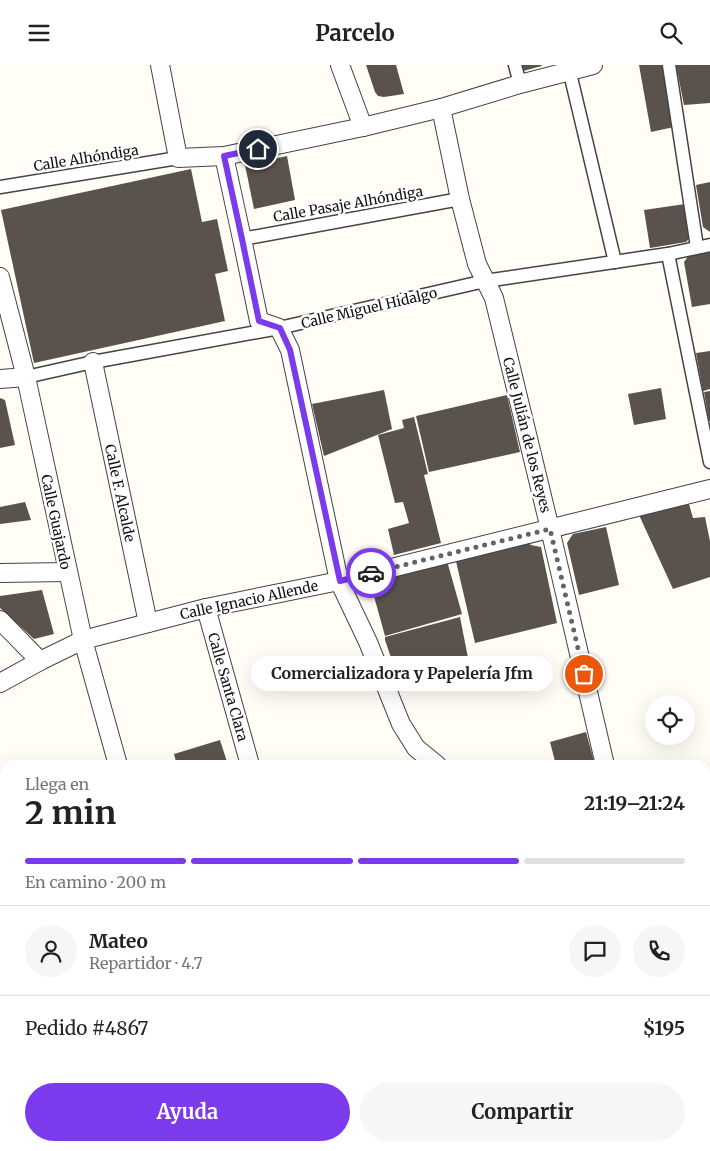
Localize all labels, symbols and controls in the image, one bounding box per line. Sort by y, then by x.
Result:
icon: menu [25,19,53,47]
text: Parcelo [315,19,395,47]
icon: search [657,19,685,47]
pin [237,128,279,170]
icon: home [244,135,272,163]
street label: Calle Alhóndiga [32,141,140,175]
street label: Calle Pasaje Alhóndiga [272,182,425,226]
street label: Calle Miguel Hidalgo [299,284,439,332]
street label: Calle Julián de los Reyes [499,355,555,515]
street label: Calle F. Alcalde [101,443,139,543]
street label: Calle Guajardo [37,473,75,571]
courier [346,548,396,598]
icon: car [357,559,385,587]
street label: Calle Ignacio Allende [178,577,320,623]
street label: Calle Santa Clara [204,631,252,744]
pin [563,653,605,695]
callout: Comercializadora y Papelería Jfm [252,657,554,691]
icon: bag [570,660,598,688]
text: Comercializadora y Papelería Jfm [271,663,533,683]
map controls [645,695,695,745]
button: locate [645,695,695,745]
text: Llega en [25,774,89,794]
text: 21:19–21:24 [584,791,685,815]
text: 2 min [25,793,116,833]
text: En camino · 200 m [25,872,166,892]
button: person [25,925,77,977]
button: chat [569,925,621,977]
button: phone [633,925,685,977]
text: Mateo [89,929,148,953]
text: Repartidor · 4.7 [89,953,203,973]
text: Pedido #4867 [25,1016,148,1040]
text: $195 [643,1016,685,1040]
button: Ayuda [25,1083,350,1141]
button: Compartir [360,1083,685,1141]

